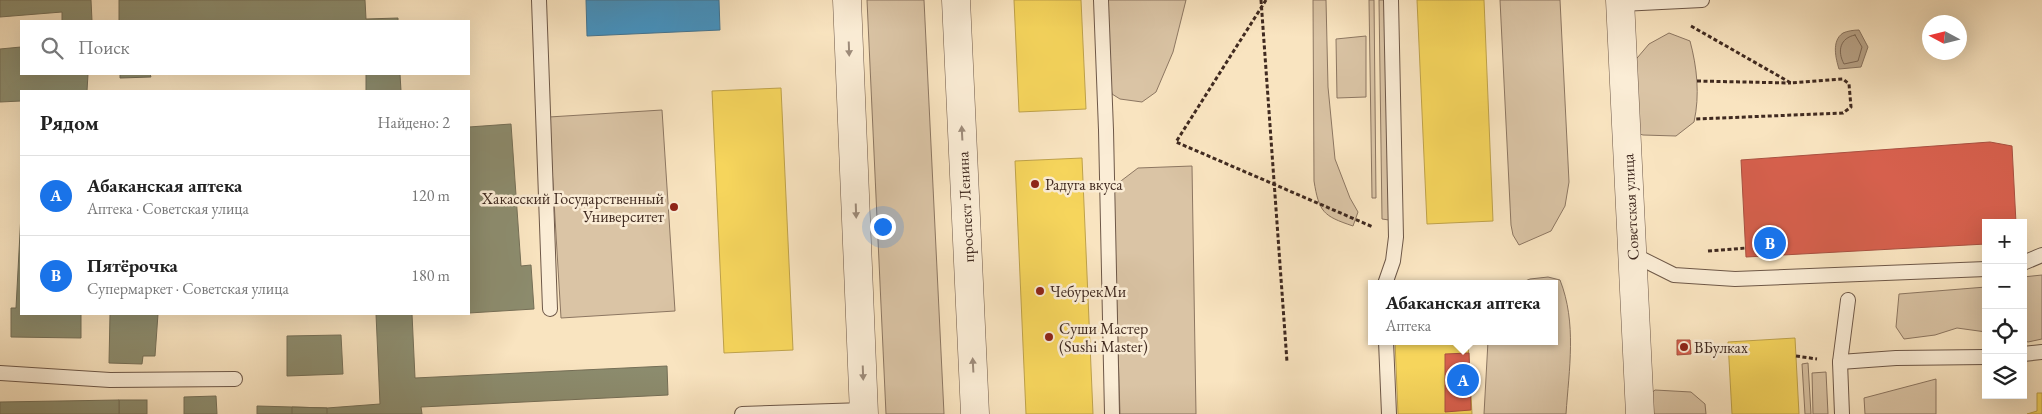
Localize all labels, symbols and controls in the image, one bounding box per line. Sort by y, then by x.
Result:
north arrow [1922,15,1967,60]
search box [20,20,470,75]
icon: search [38,34,66,62]
text: Поиск [78,35,130,60]
one-way arrow [845,41,853,57]
text: Рядом [40,109,99,136]
text: Найдено: 2 [378,112,450,133]
one-way arrow [958,125,966,141]
street label: проспект Ленина [952,150,979,263]
street label: Советская улица [1617,153,1644,261]
text: Абаканская аптека [87,173,242,198]
place label: Радуга вкуса [1045,174,1123,195]
marker: Радуга вкуса [1029,178,1041,190]
text: A [50,185,62,206]
text: 120 m [411,185,450,206]
place label: Хакасский Государственный Университет [481,188,665,227]
text: Аптека · Советская улица [87,198,249,219]
marker: Хакасский Государственный Университет [668,201,680,213]
one-way arrow [852,203,860,219]
your location [870,214,896,240]
map controls [1982,219,2027,399]
button: + [1982,219,2027,264]
pin: B [1754,224,1786,262]
text: Пятёрочка [87,253,178,278]
button: − [1982,264,2027,309]
text: B [51,265,61,286]
text: 180 m [411,265,450,286]
text: Супермаркет · Советская улица [87,278,289,299]
popup [1368,280,1558,345]
place label: ЧебурекМи [1050,281,1127,302]
marker: ЧебурекМи [1034,285,1046,297]
text: Абаканская аптека [1385,290,1541,315]
button: locate [1982,309,2027,354]
text: Аптека [1385,315,1431,336]
place label: Суши Мастер (Sushi Master) [1059,318,1148,357]
marker: Суши Мастер (Sushi Master) [1043,331,1055,343]
place label: ВБулках [1694,337,1748,358]
marker: ВБулках [1678,341,1690,353]
button: layers [1982,354,2027,399]
one-way arrow [968,357,976,373]
pin: A [1447,361,1479,399]
one-way arrow [859,366,867,382]

